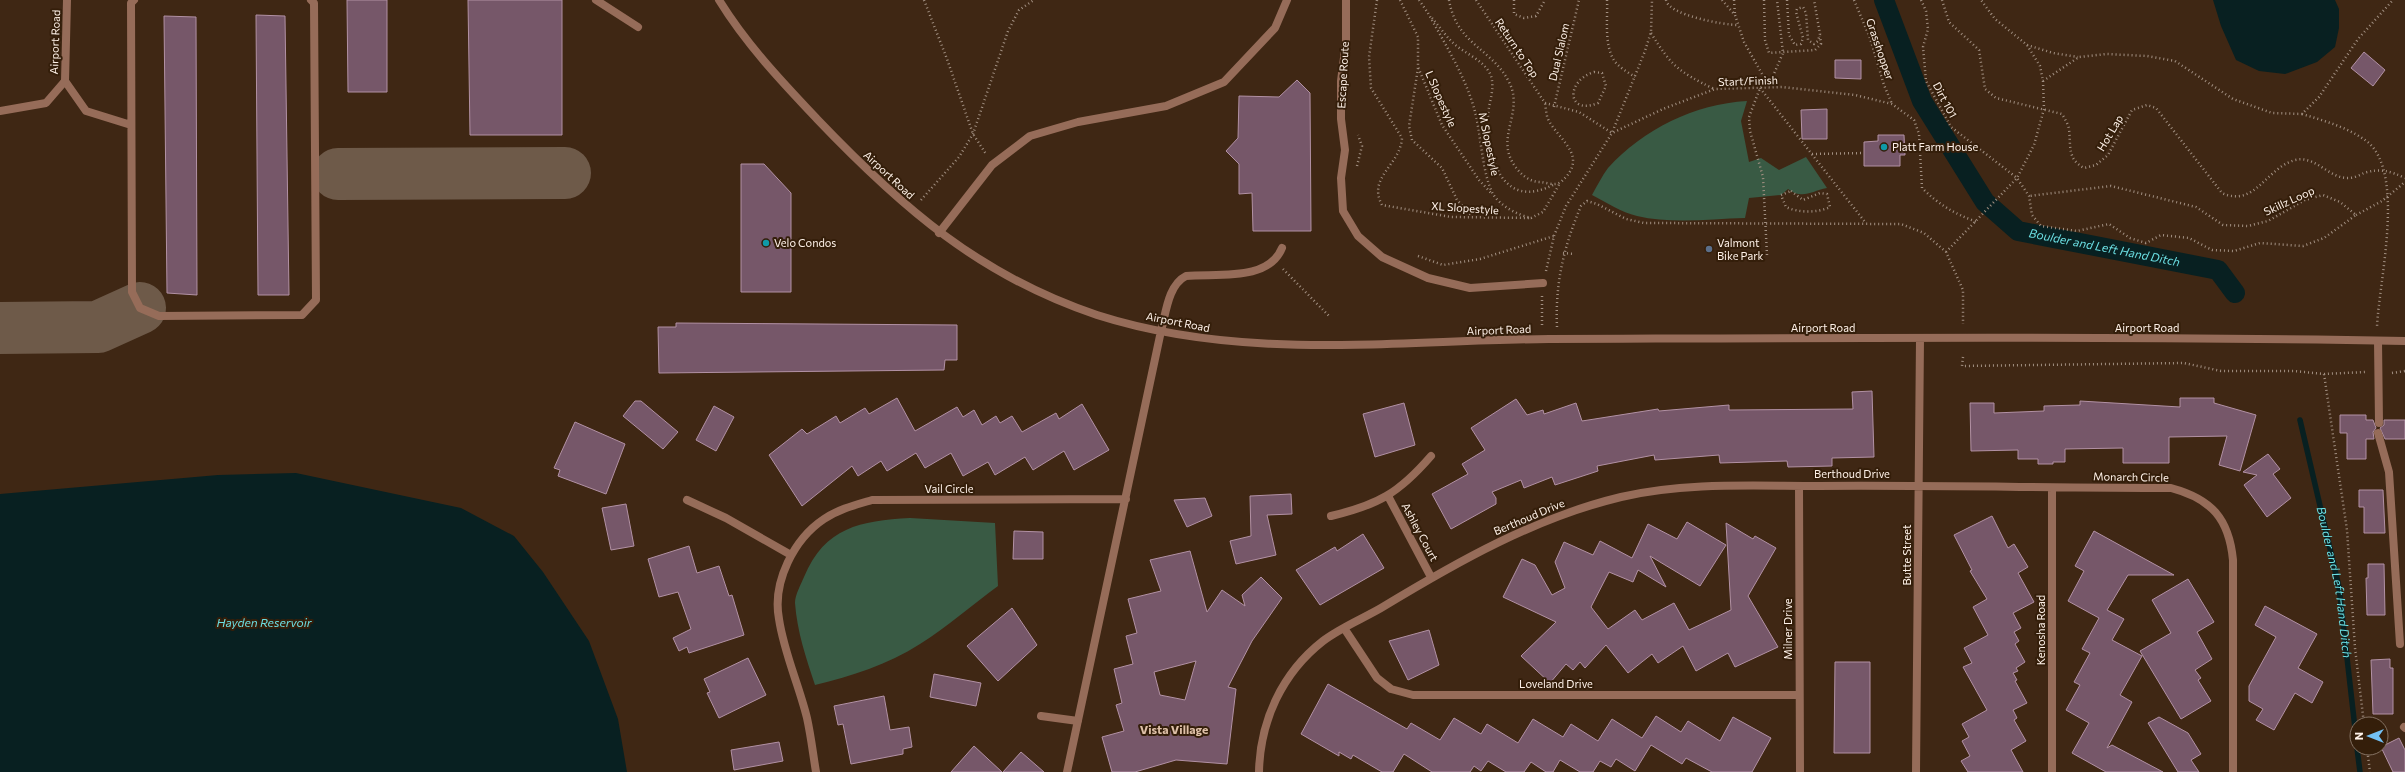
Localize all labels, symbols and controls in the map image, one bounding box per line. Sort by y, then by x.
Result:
street label: Airport Road [47,9,62,74]
street label: Return to Top [1493,16,1542,80]
street label: Grasshopper [1864,16,1897,82]
street label: Dual Slalom [1546,22,1571,82]
street label: Escape Route [1334,41,1351,109]
street label: L Slopestyle [1423,69,1460,129]
street label: Start/Finish [1718,73,1778,88]
street label: Dirt 101 [1931,80,1960,120]
street label: M Slopestyle [1476,111,1503,177]
street label: Hot Lap [2094,112,2125,153]
place label: Platt Farm House [1892,140,1978,153]
marker: Platt Farm House [1879,142,1889,152]
street label: Airport Road [861,148,917,201]
street label: Skillz Loop [2261,183,2316,218]
street label: XL Slopestyle [1431,199,1499,216]
water label: Boulder and Left Hand Ditch [2028,225,2182,268]
place label: Velo Condos [774,236,836,249]
place label: Valmont Bike Park [1717,236,1764,262]
marker: Velo Condos [761,238,771,248]
marker: Valmont Bike Park [1704,244,1714,254]
street label: Airport Road [1145,309,1211,334]
street label: Airport Road [1791,321,1855,334]
street label: Airport Road [2115,321,2179,334]
street label: Airport Road [1466,322,1531,337]
street label: Berthoud Drive [1814,467,1890,480]
street label: Monarch Circle [2093,469,2169,484]
street label: Vail Circle [924,482,974,495]
street label: Berthoud Drive [1491,496,1566,537]
street label: Ashley Court [1400,500,1442,564]
water label: Boulder and Left Hand Ditch [2314,505,2355,659]
street label: Butte Street [1900,524,1913,586]
street label: Kenosha Road [2034,595,2047,665]
street label: Milner Drive [1781,598,1794,660]
water label: Hayden Reservoir [216,615,313,629]
street label: Loveland Drive [1519,677,1593,690]
north arrow [2349,716,2389,756]
district label: Vista Village [1140,722,1208,736]
text: N [2352,732,2365,740]

